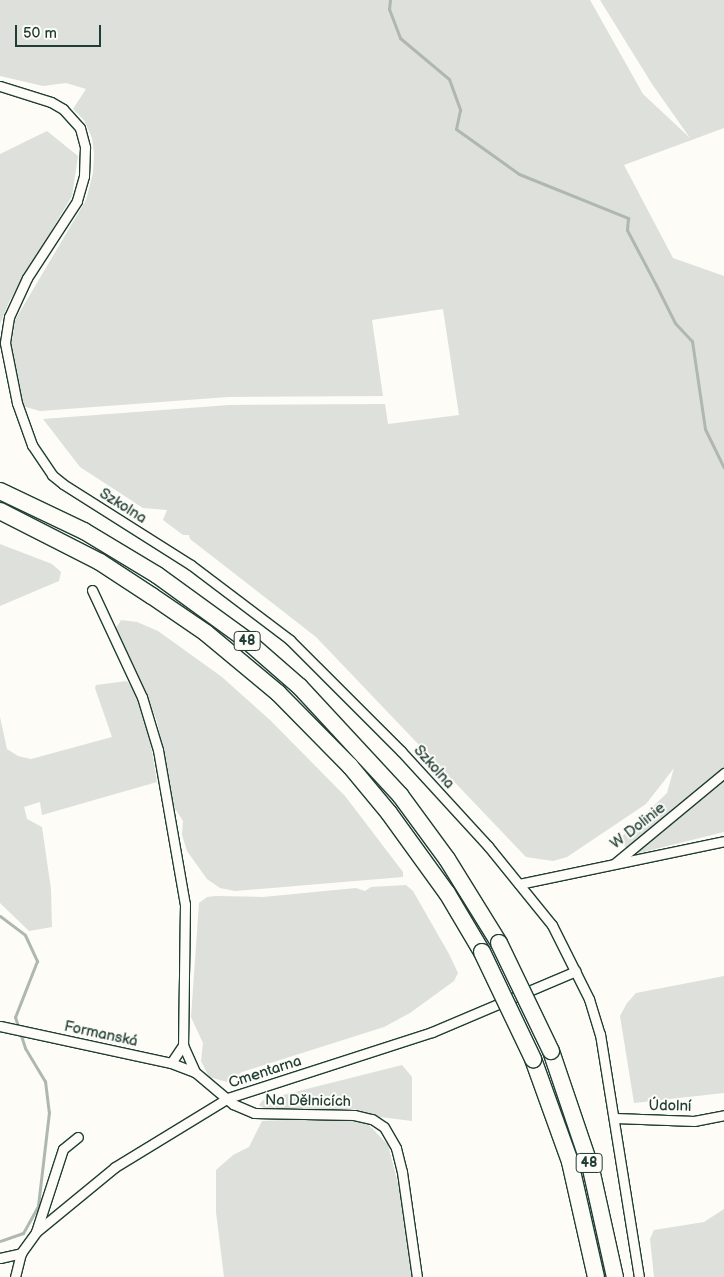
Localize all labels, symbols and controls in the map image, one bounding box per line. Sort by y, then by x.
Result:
scale bar [18,15,104,47]
text: 50 m [23,24,57,43]
street label: Szkolna [96,485,150,527]
road number: 48 [233,630,261,652]
street label: Szkolna [410,742,458,792]
street label: W Dolinie [607,799,669,853]
street label: Formanská [63,1017,139,1051]
street label: Cmentarna [226,1052,304,1092]
street label: Na Dělnicích [265,1091,351,1111]
street label: Údolní [648,1097,692,1115]
road number: 48 [575,1152,603,1174]

